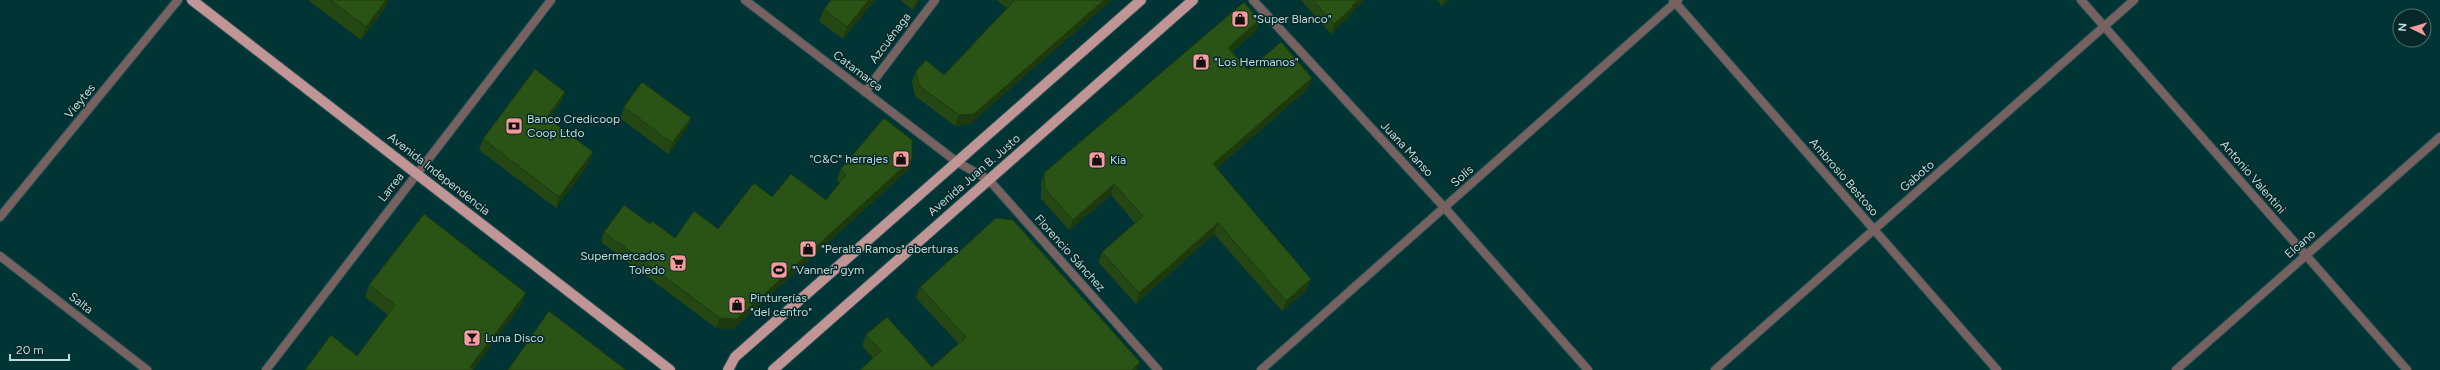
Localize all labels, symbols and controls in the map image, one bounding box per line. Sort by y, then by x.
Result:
north arrow [2392,8,2432,48]
shop icon: "Super Blanco" [1230,9,1250,29]
street label: Azcuénaga [866,10,914,66]
place label: "Super Blanco" [1253,12,1332,26]
text: N [2396,22,2409,32]
street label: Catamarca [830,48,886,94]
shop icon: "Los Hermanos" [1191,52,1211,72]
place label: "Los Hermanos" [1214,55,1299,69]
street label: Vieytes [62,81,98,121]
place label: Banco Credicoop Coop Ltdo [527,112,620,140]
bank icon: Banco Credicoop Coop Ltdo [504,116,524,136]
street label: Juana Manso [1378,119,1436,180]
street label: Avenida Independencia [385,130,493,218]
street label: Avenida Juan B. Justo [925,131,1023,219]
street label: Ambrosio Bestoso [1807,135,1882,219]
street label: Antonio Valentini [2217,138,2289,216]
shop icon: "C&C" herrajes [891,149,911,169]
shop icon: Kia [1087,150,1107,170]
place label: "C&C" herrajes [809,152,888,166]
place label: Kia [1110,153,1126,167]
street label: Gaboto [1897,157,1937,195]
street label: Solís [1448,162,1476,190]
street label: Larrea [375,170,407,204]
street label: Florencio Sánchez [1032,212,1108,294]
street label: Elcano [2282,227,2318,261]
shop icon: "Peralta Ramos" aberturas [798,239,818,259]
place label: "Peralta Ramos" aberturas [821,242,959,256]
place label: Supermercados Toledo [580,249,665,277]
supermarket icon: Supermercados Toledo [668,253,688,273]
sports icon: "Vanner" gym [769,260,789,280]
place label: "Vanner" gym [792,263,864,277]
street label: Salta [66,289,96,317]
place label: Pinturerías "del centro" [750,291,812,319]
shop icon: Pinturerías "del centro" [727,295,747,315]
bar icon: Luna Disco [462,328,482,348]
place label: Luna Disco [485,331,544,345]
scale bar [10,336,69,362]
text: 20 m [16,343,44,357]

